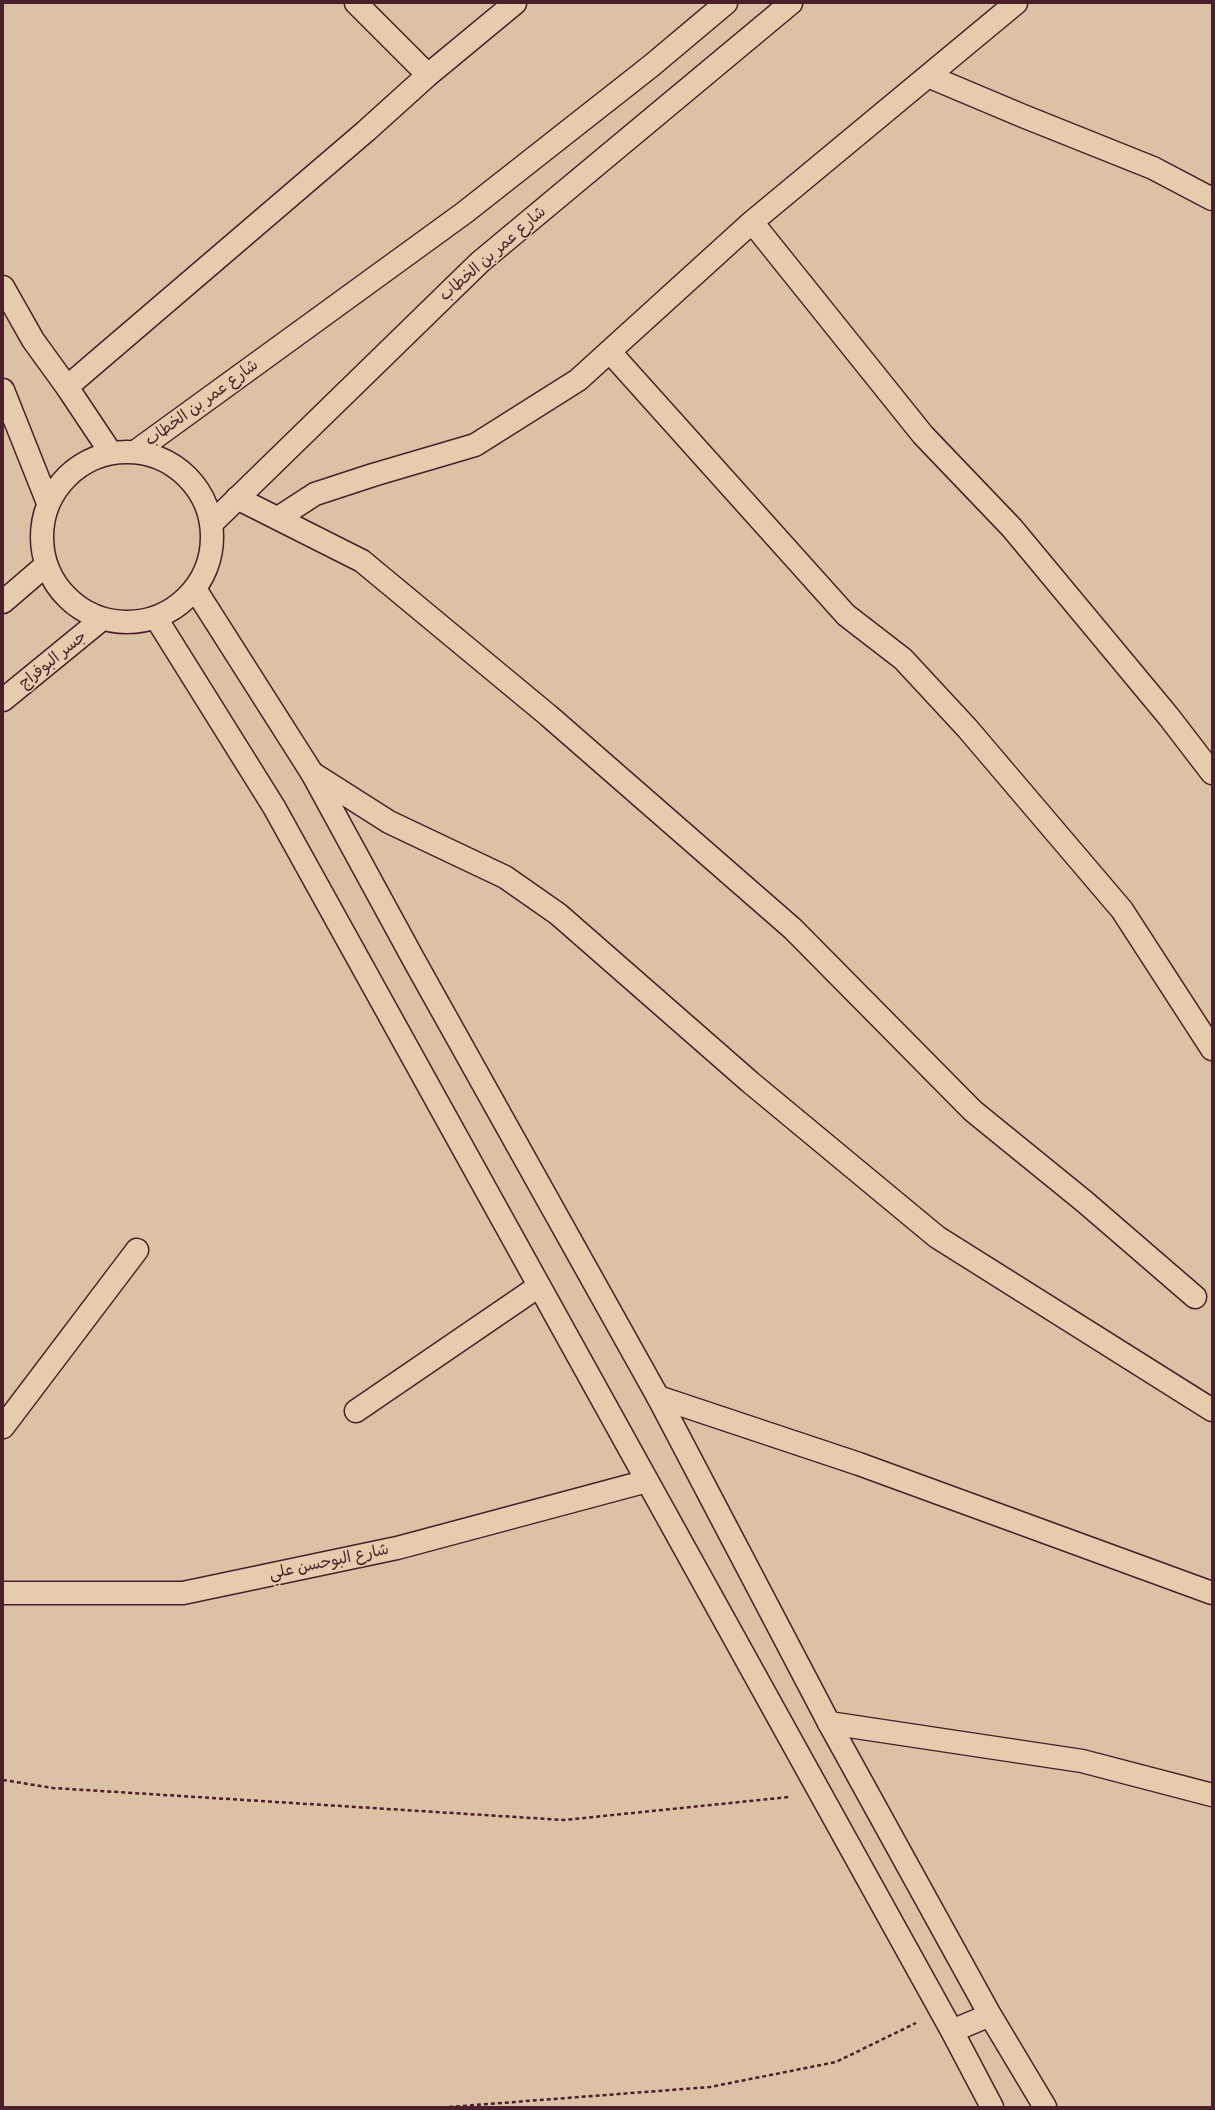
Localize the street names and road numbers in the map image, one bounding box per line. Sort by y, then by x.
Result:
street label: شارع عمر بن الخطاب [436,202,550,306]
street label: شارع عمر بن الخطاب [142,356,262,450]
street label: جسر البوفراج [15,627,91,693]
street label: شارع البوحسن علي [267,1540,391,1584]

